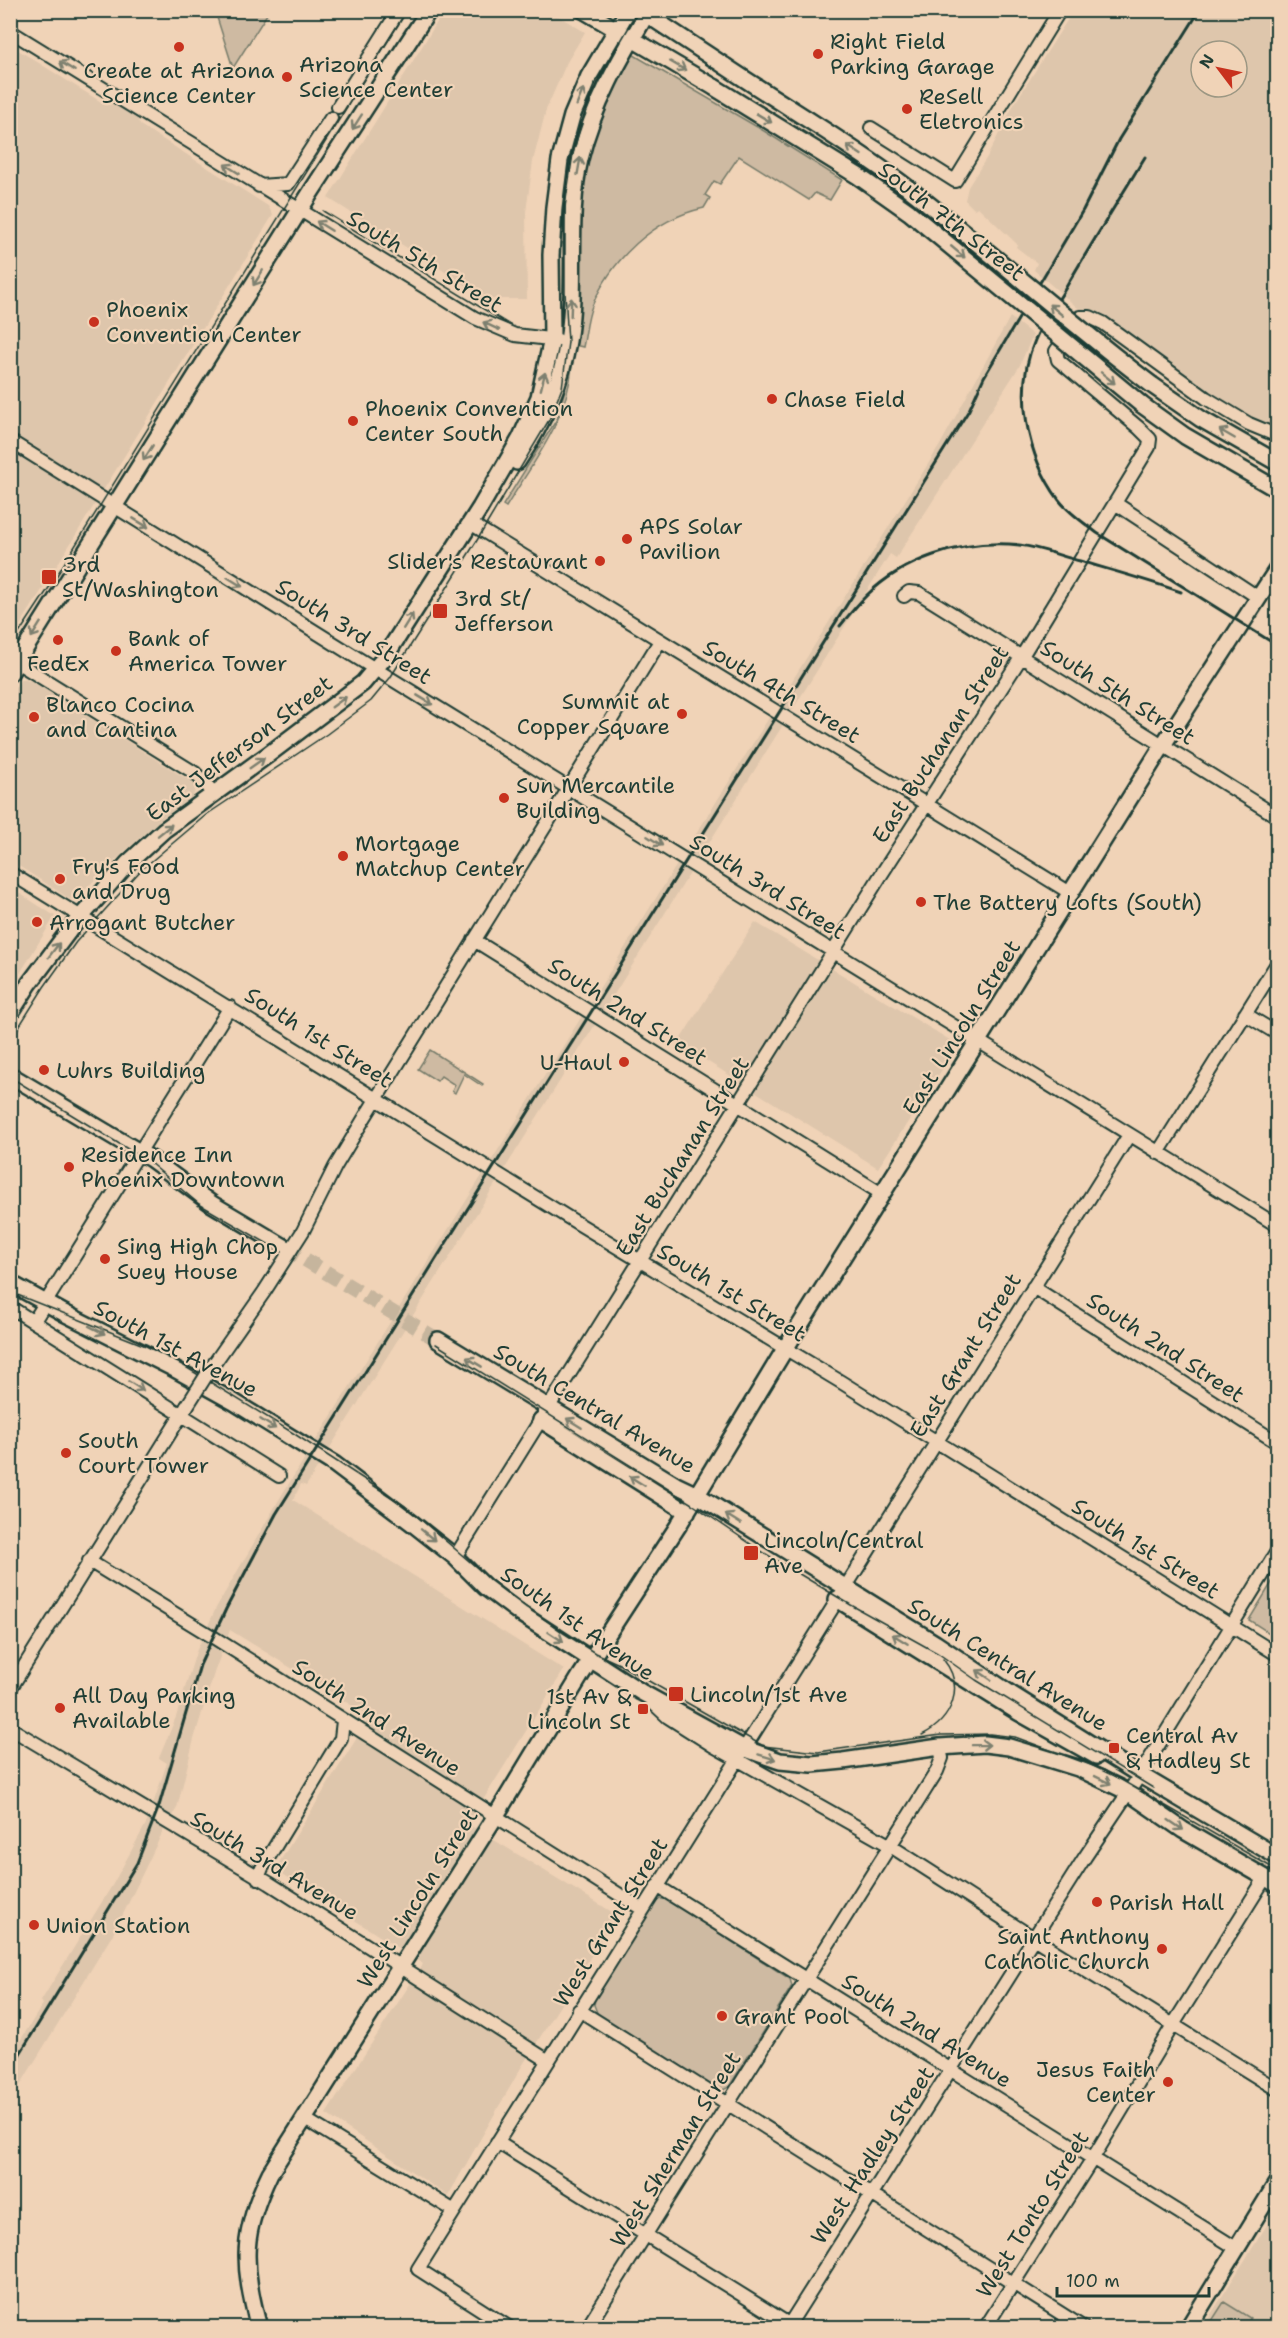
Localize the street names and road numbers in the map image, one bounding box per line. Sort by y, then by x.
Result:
street label: South 7th Street [872,155,1031,288]
street label: South 5th Street [341,203,508,319]
street label: South 3rd Street [270,572,437,691]
street label: South 4th Street [698,633,866,750]
street label: South 5th Street [1035,633,1200,752]
street label: East Buchanan Street [865,640,1015,849]
street label: East Jefferson Street [140,669,338,828]
street label: South 3rd Street [684,827,851,946]
street label: East Lincoln Street [896,934,1027,1120]
street label: South 2nd Street [543,951,713,1072]
street label: South 1st Street [239,980,398,1094]
street label: East Buchanan Street [609,1051,756,1262]
street label: South 1st Street [652,1236,812,1348]
street label: East Grant Street [903,1267,1028,1443]
street label: South 2nd Street [1081,1286,1250,1409]
street label: South 1st Avenue [89,1293,263,1404]
street label: South Central Avenue [488,1337,701,1480]
street label: South 1st Street [1066,1491,1225,1605]
street label: South 1st Avenue [495,1559,661,1687]
street label: South Central Avenue [902,1591,1113,1738]
street label: South 2nd Avenue [287,1652,467,1783]
street label: West Lincoln Street [350,1803,485,1994]
street label: South 3rd Avenue [185,1804,364,1927]
street label: West Grant Street [547,1832,674,2012]
street label: South 2nd Avenue [836,1966,1017,2095]
street label: West Sherman Street [603,2046,747,2253]
street label: West Hadley Street [804,2061,941,2250]
street label: West Tonto Street [969,2125,1096,2303]

